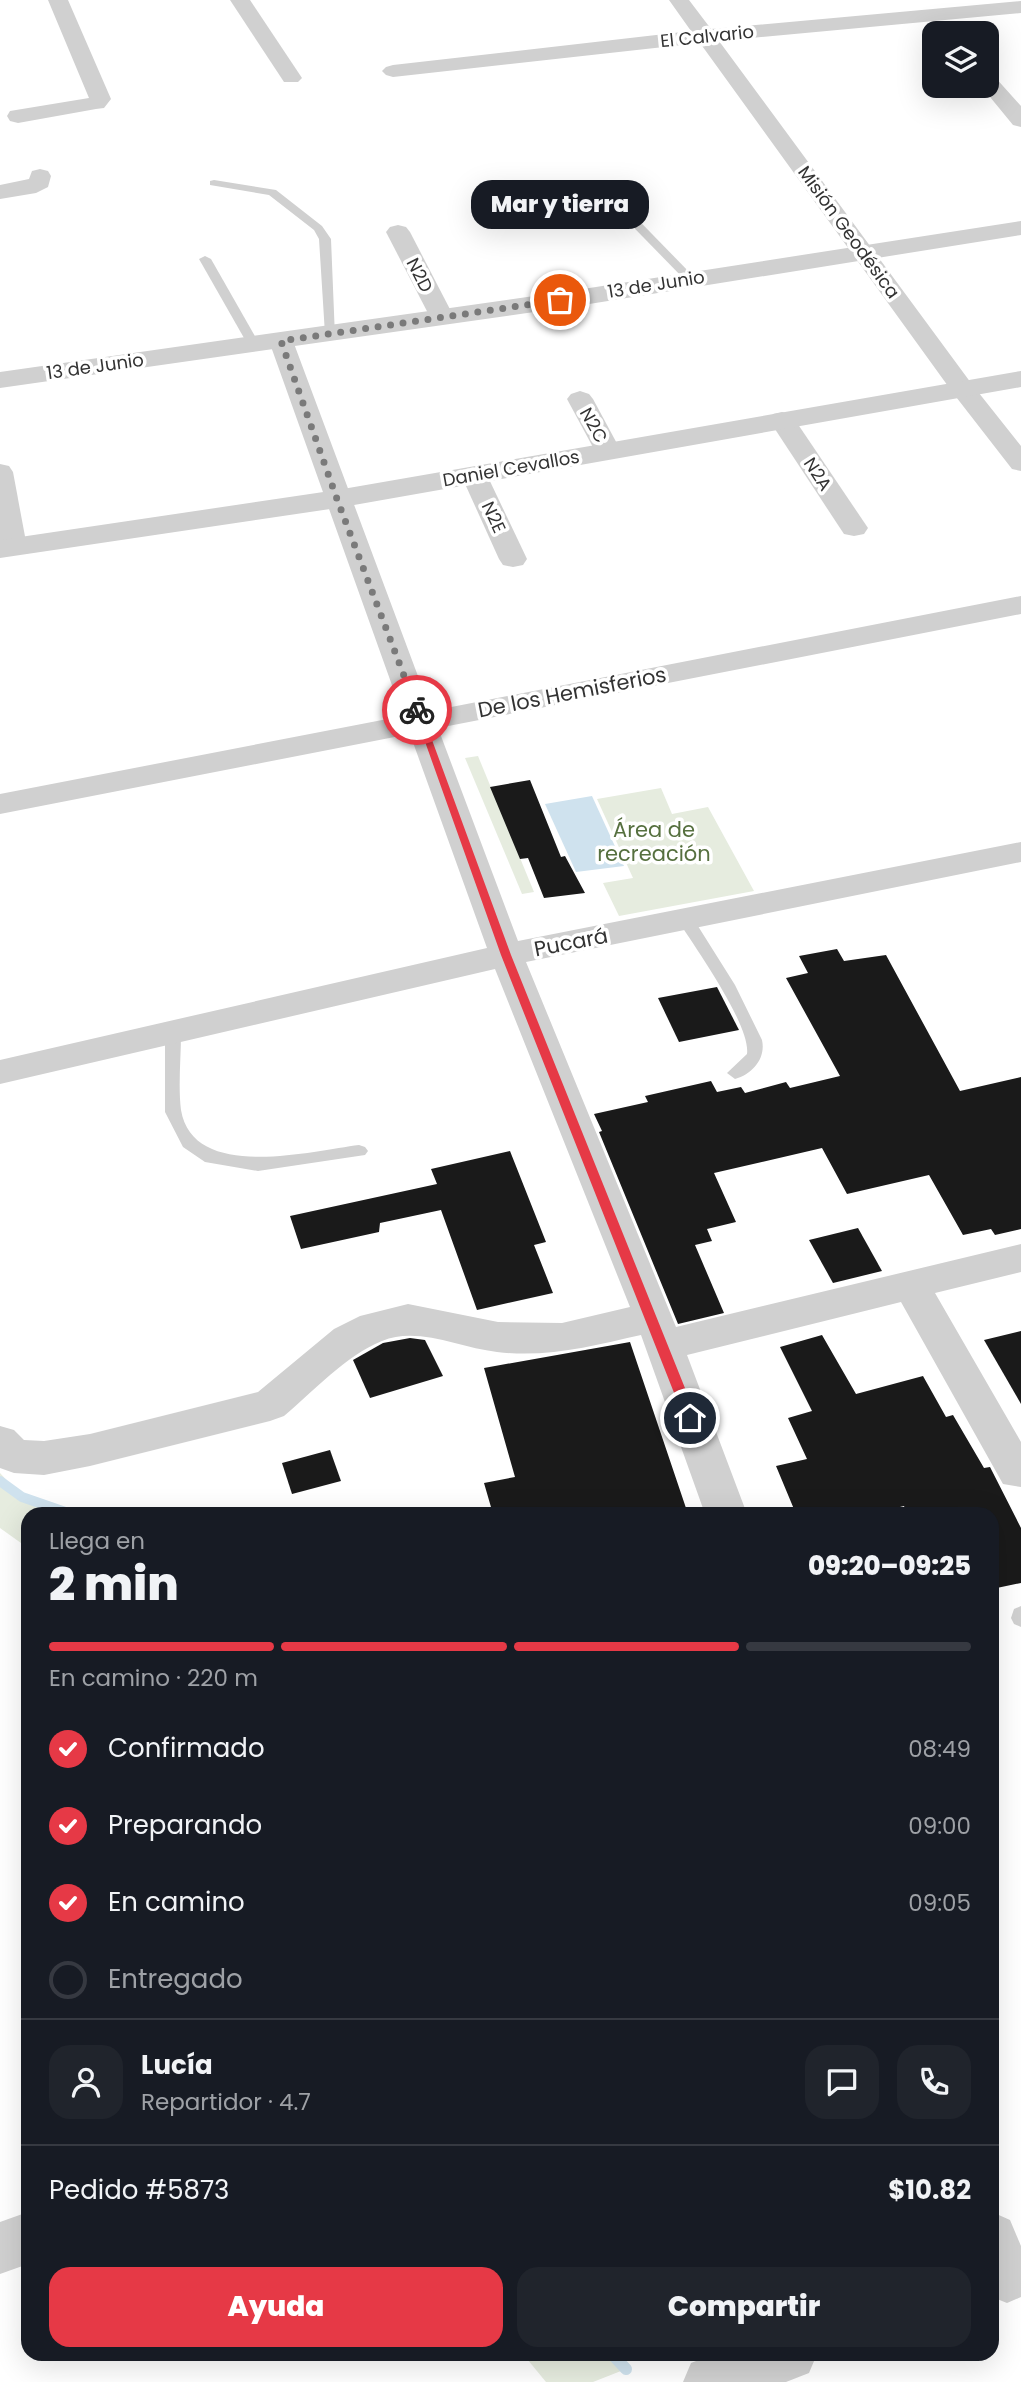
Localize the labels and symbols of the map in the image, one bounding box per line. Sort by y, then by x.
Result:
street label: El Calvario [659,19,755,53]
street label: Misión Geodésica [792,161,906,303]
callout: Mar y tierra [471,181,649,230]
street label: N2D [401,253,439,297]
street label: 13 de Junio [606,264,706,304]
pin [530,270,590,330]
street label: 13 de Junio [45,347,145,385]
street label: N2C [574,403,614,447]
street label: Daniel Cevallos [441,444,581,492]
street label: N2A [798,452,838,496]
street label: N2E [476,497,512,537]
street label: De los Hemisferios [475,660,669,724]
courier [382,675,452,745]
park label: Área de recreación [597,815,711,868]
street label: Pucará [532,921,610,963]
pin [660,1388,720,1448]

